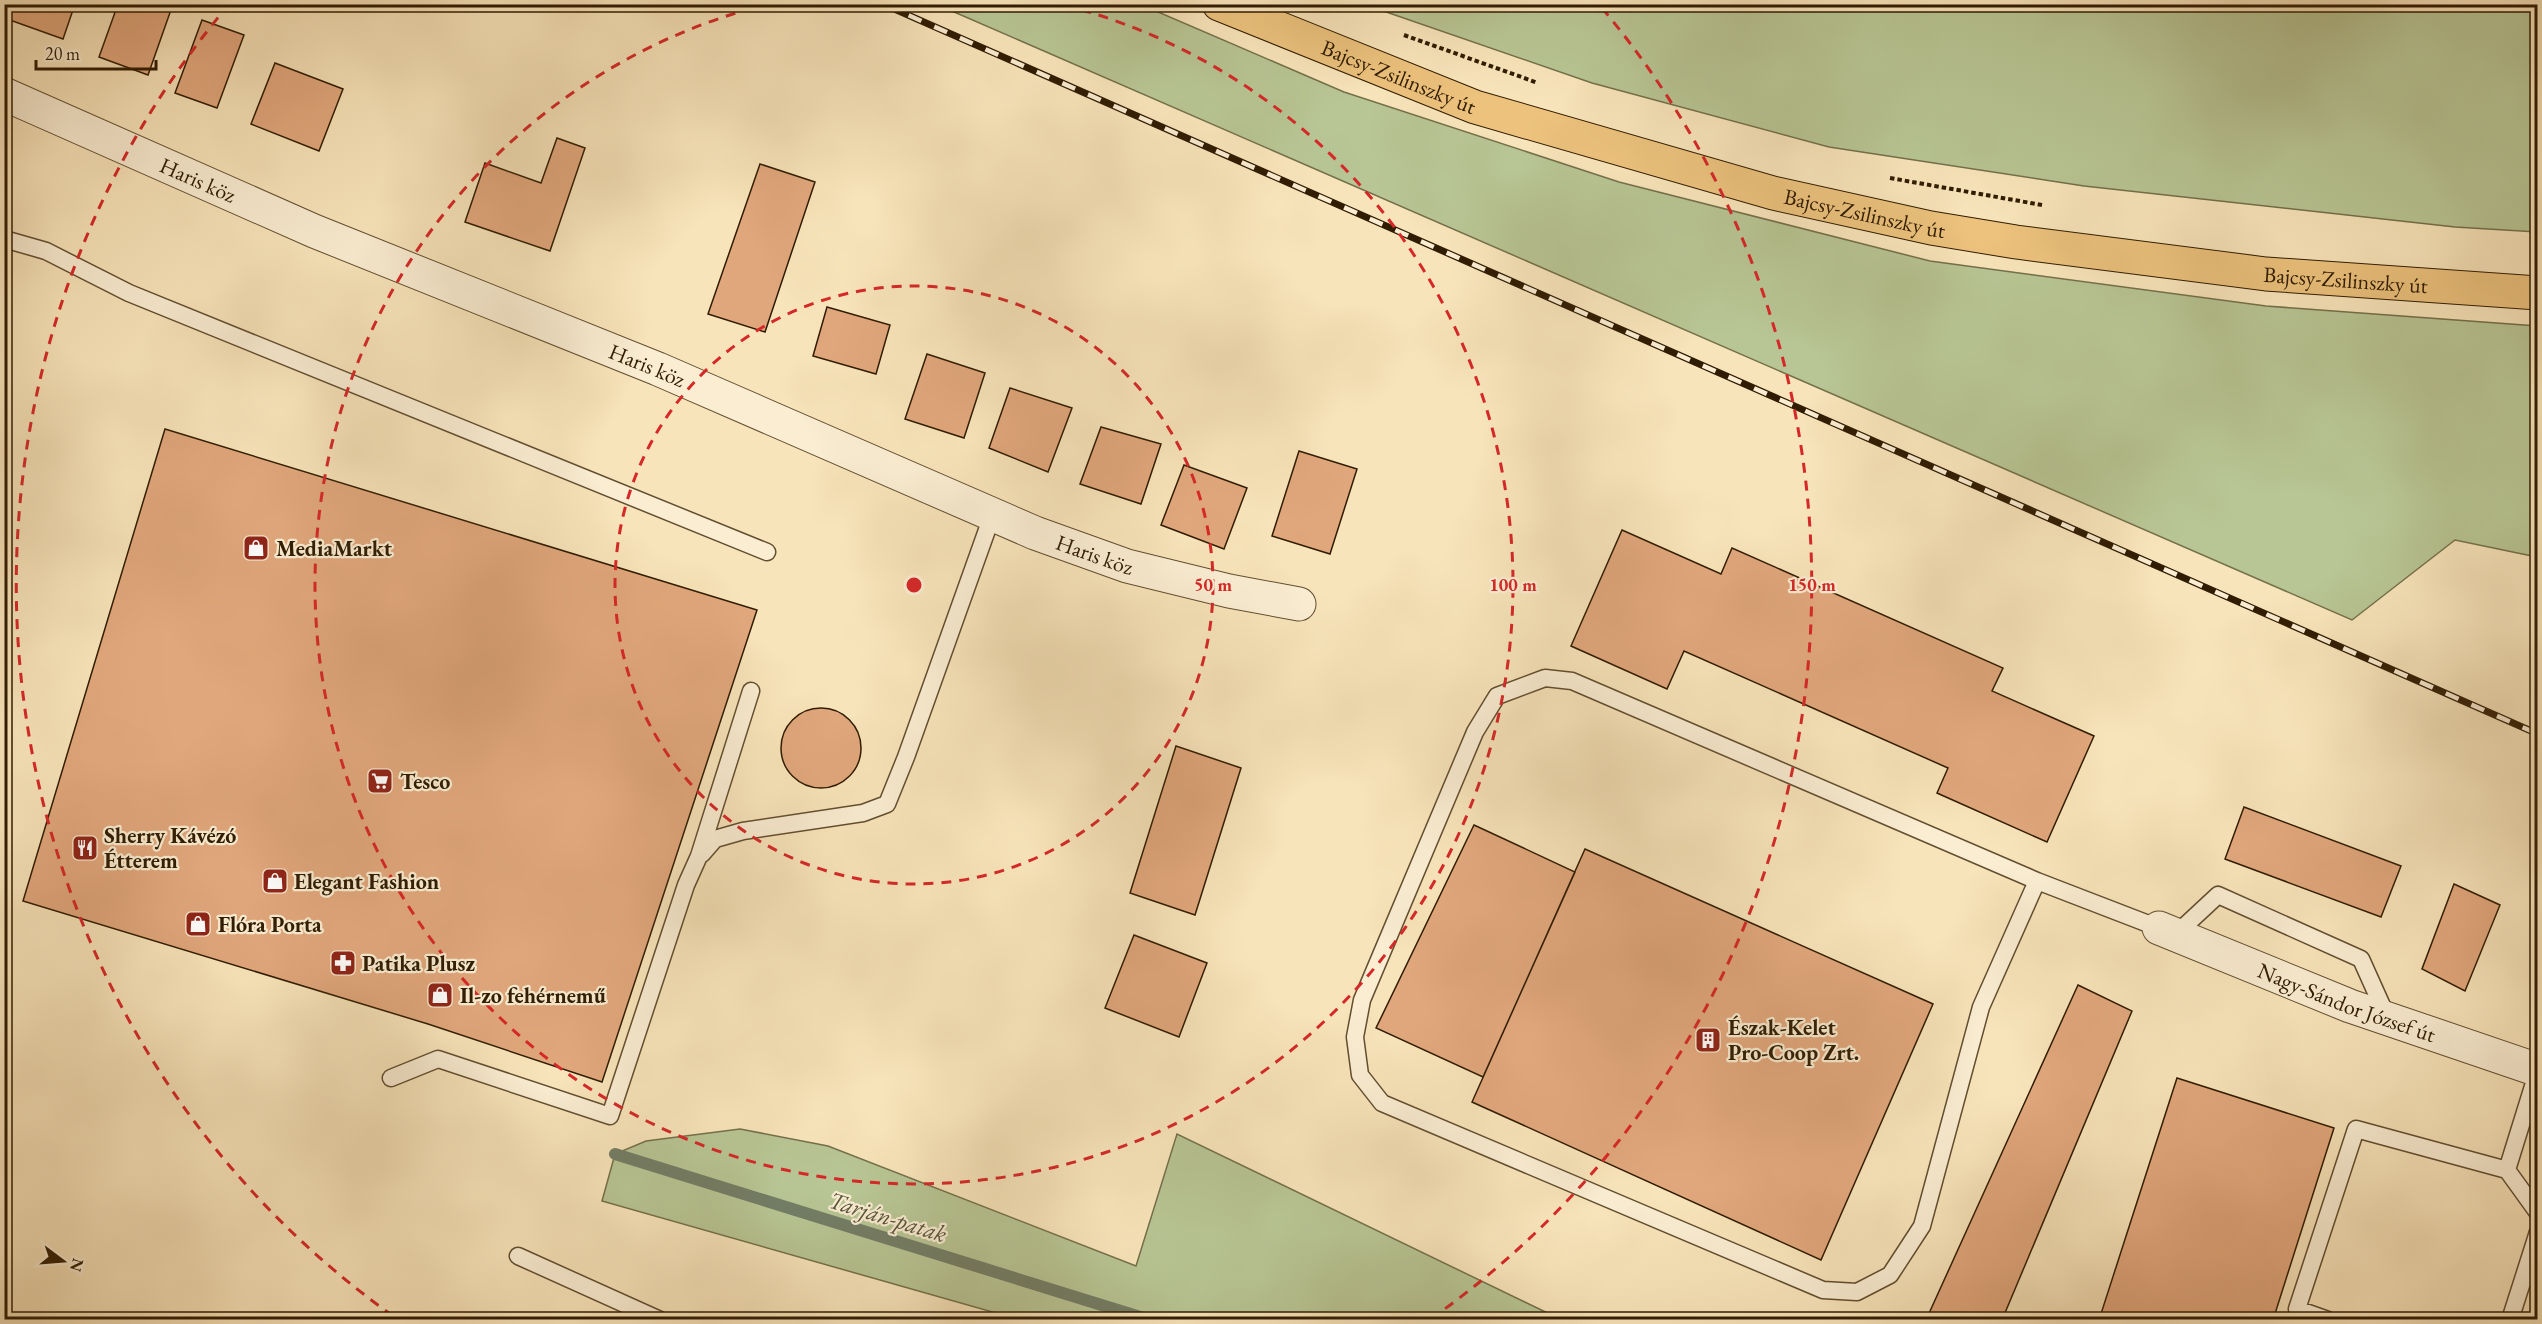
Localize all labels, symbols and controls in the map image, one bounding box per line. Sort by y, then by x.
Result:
scale bar [36,33,156,71]
street label: Bajcsy-Zsilinszky út [1317,33,1481,121]
text: 20 m [45,42,80,65]
street label: Haris köz [155,151,241,210]
street label: Bajcsy-Zsilinszky út [1781,182,1947,245]
street label: Bajcsy-Zsilinszky út [2263,260,2429,300]
street label: Haris köz [605,337,690,394]
street label: Haris köz [1052,528,1136,582]
shop icon: MediaMarkt [241,533,271,563]
place label: MediaMarkt [276,534,393,563]
text: 50 m [1194,573,1232,596]
text: 100 m [1489,573,1537,596]
text: 150 m [1788,573,1836,596]
centre of rings [904,575,924,595]
supermarket icon: Tesco [365,766,395,796]
place label: Tesco [400,767,450,796]
place label: Sherry Kávézó Étterem [104,821,236,875]
restaurant icon: Sherry Kávézó Étterem [70,833,100,863]
shop icon: Elegant Fashion [260,866,290,896]
place label: Elegant Fashion [294,867,440,896]
shop icon: Flóra Porta [183,909,213,939]
place label: Flóra Porta [218,910,322,939]
pharmacy icon: Patika Plusz [328,948,358,978]
place label: Patika Plusz [362,949,476,978]
street label: Nagy-Sándor József út [2253,956,2439,1049]
shop icon: Il-zo fehérnemű [425,980,455,1010]
place label: Il-zo fehérnemű [460,981,606,1010]
place label: Észak-Kelet Pro-Coop Zrt. [1728,1013,1859,1067]
building icon: Észak-Kelet Pro-Coop Zrt. [1693,1025,1723,1055]
water label: Tarján-patak [825,1184,951,1249]
north arrow [33,1231,93,1291]
text: N [65,1256,89,1274]

